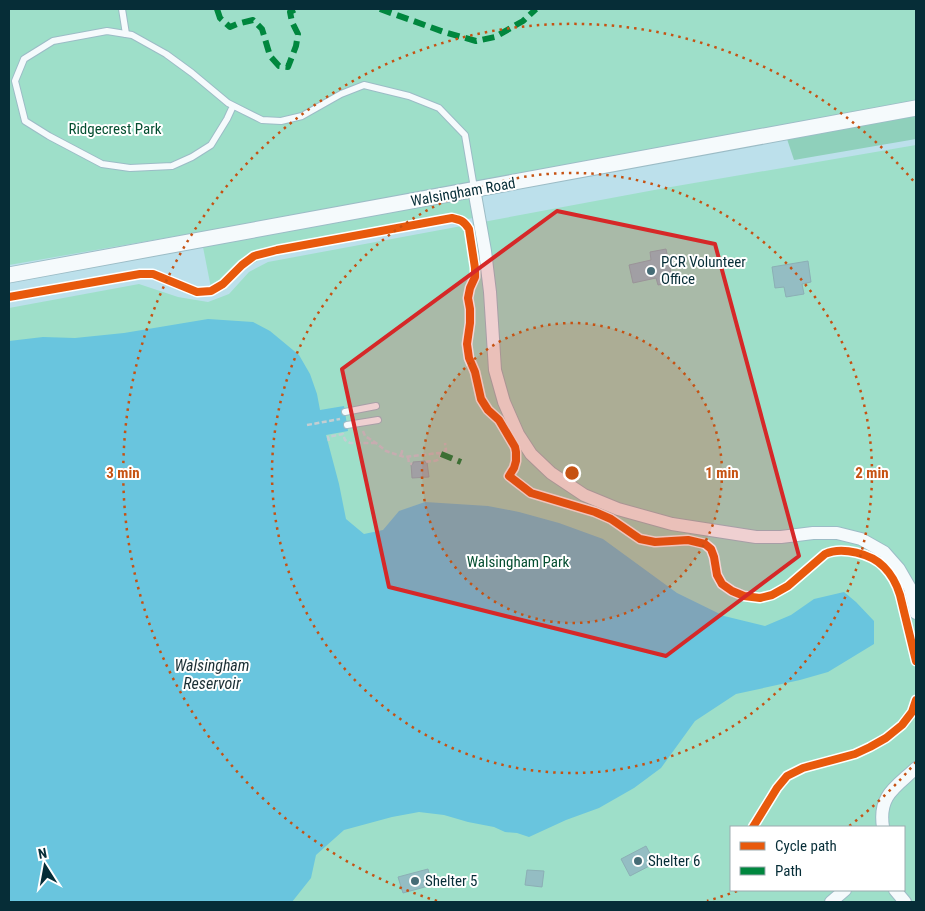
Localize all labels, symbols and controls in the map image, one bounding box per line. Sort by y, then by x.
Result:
park label: Ridgecrest Park [68,120,162,138]
street label: Walsingham Road [409,174,517,210]
place label: PCR Volunteer Office [661,253,746,288]
marker: PCR Volunteer Office [645,265,657,277]
text: 3 min [106,464,140,482]
centre of rings [563,464,581,482]
text: 1 min [705,464,739,482]
text: 2 min [855,464,889,482]
park label: Walsingham Park [467,553,570,571]
water label: Walsingham Reservoir [175,656,250,693]
legend [730,826,905,891]
text: Cycle path [775,837,837,855]
north arrow [20,841,70,891]
text: N [37,845,48,862]
place label: Shelter 6 [648,852,700,870]
marker: Shelter 6 [632,855,644,867]
text: Path [775,862,802,880]
place label: Shelter 5 [425,872,477,890]
marker: Shelter 5 [409,875,421,887]

